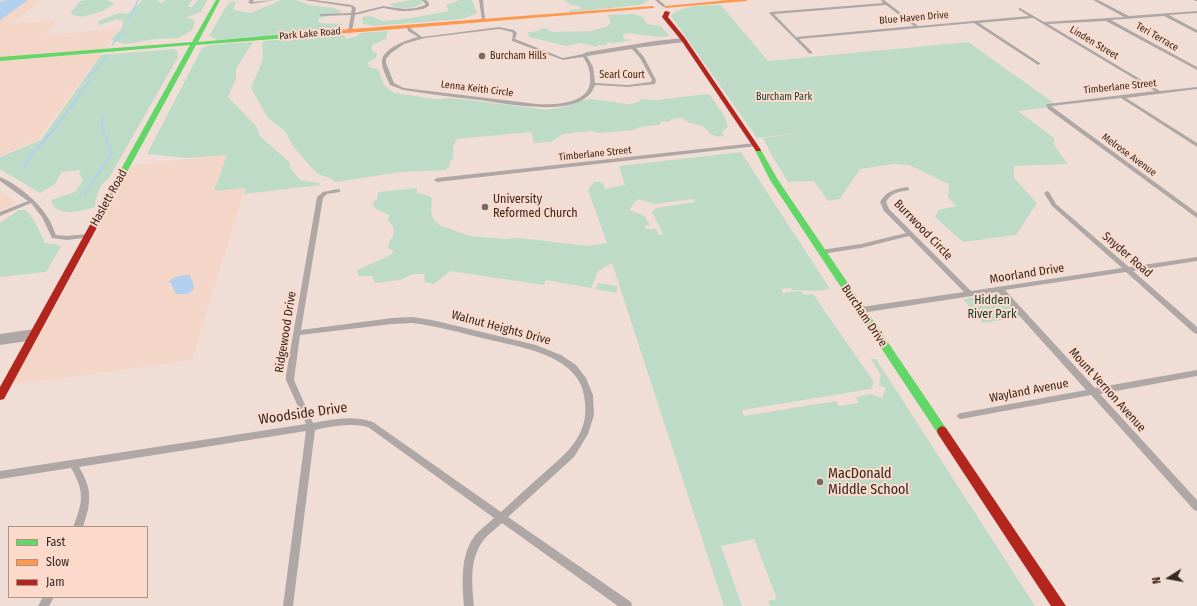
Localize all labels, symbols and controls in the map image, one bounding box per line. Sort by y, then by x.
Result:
street label: Blue Haven Drive [879,9,949,27]
street label: Teri Terrace [1134,20,1180,54]
street label: Linden Street [1067,24,1121,62]
street label: Park Lake Road [279,25,341,43]
place label: Burcham Hills [490,50,547,62]
marker: Burcham Hills [477,51,487,61]
street label: Searl Court [599,69,645,81]
street label: Timberlane Street [1083,77,1157,97]
street label: Lenna Keith Circle [440,79,514,99]
park label: Burcham Park [756,91,812,103]
street label: Melrose Avenue [1099,131,1159,179]
street label: Timberlane Street [558,144,632,164]
street label: Haslett Road [87,167,131,229]
place label: University Reformed Church [493,193,578,221]
street label: Burrwood Circle [891,197,955,263]
marker: University Reformed Church [480,202,490,212]
street label: Snyder Road [1099,229,1155,281]
street label: Moorland Drive [989,261,1065,287]
street label: Burcham Drive [838,282,890,350]
street label: Ridgewood Drive [272,290,300,374]
park label: Hidden River Park [967,294,1017,322]
street label: Walnut Heights Drive [450,308,552,348]
street label: Mount Vernon Avenue [1066,345,1148,435]
street label: Wayland Avenue [988,376,1070,406]
street label: Woodside Drive [258,399,348,429]
place label: MacDonald Middle School [828,466,909,498]
marker: MacDonald Middle School [815,477,825,487]
legend [8,526,148,598]
text: Fast [46,535,65,549]
text: Slow [46,555,69,569]
north arrow [1149,558,1189,598]
text: Jam [46,575,64,589]
text: N [1150,576,1164,585]

